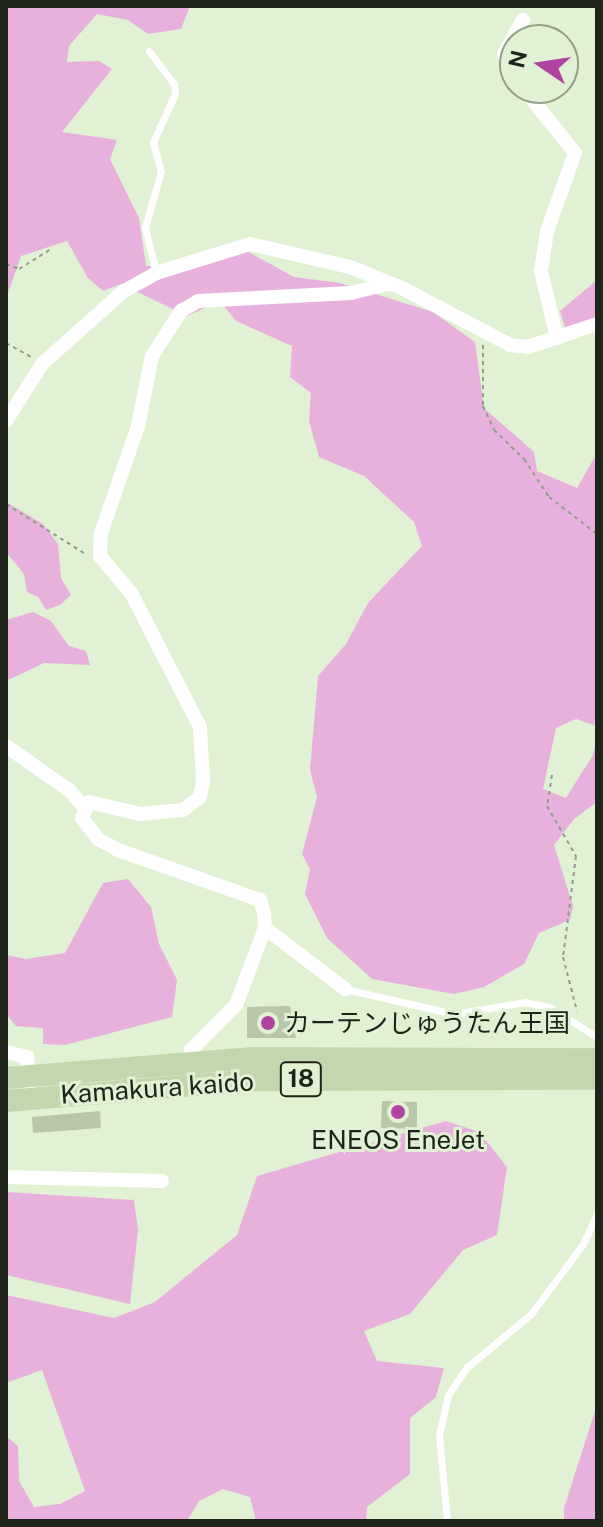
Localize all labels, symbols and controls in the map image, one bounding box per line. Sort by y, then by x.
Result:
north arrow [499,24,579,104]
text: N [503,48,532,70]
place label: カーテンじゅうたん王国 [284,1007,570,1039]
marker: カーテンじゅうたん王国 [259,1014,277,1032]
road number: 18 [279,1059,323,1099]
street label: Kamakura kaido [59,1066,255,1110]
marker: ENEOS EneJet [389,1103,407,1121]
place label: ENEOS EneJet [311,1124,485,1156]

